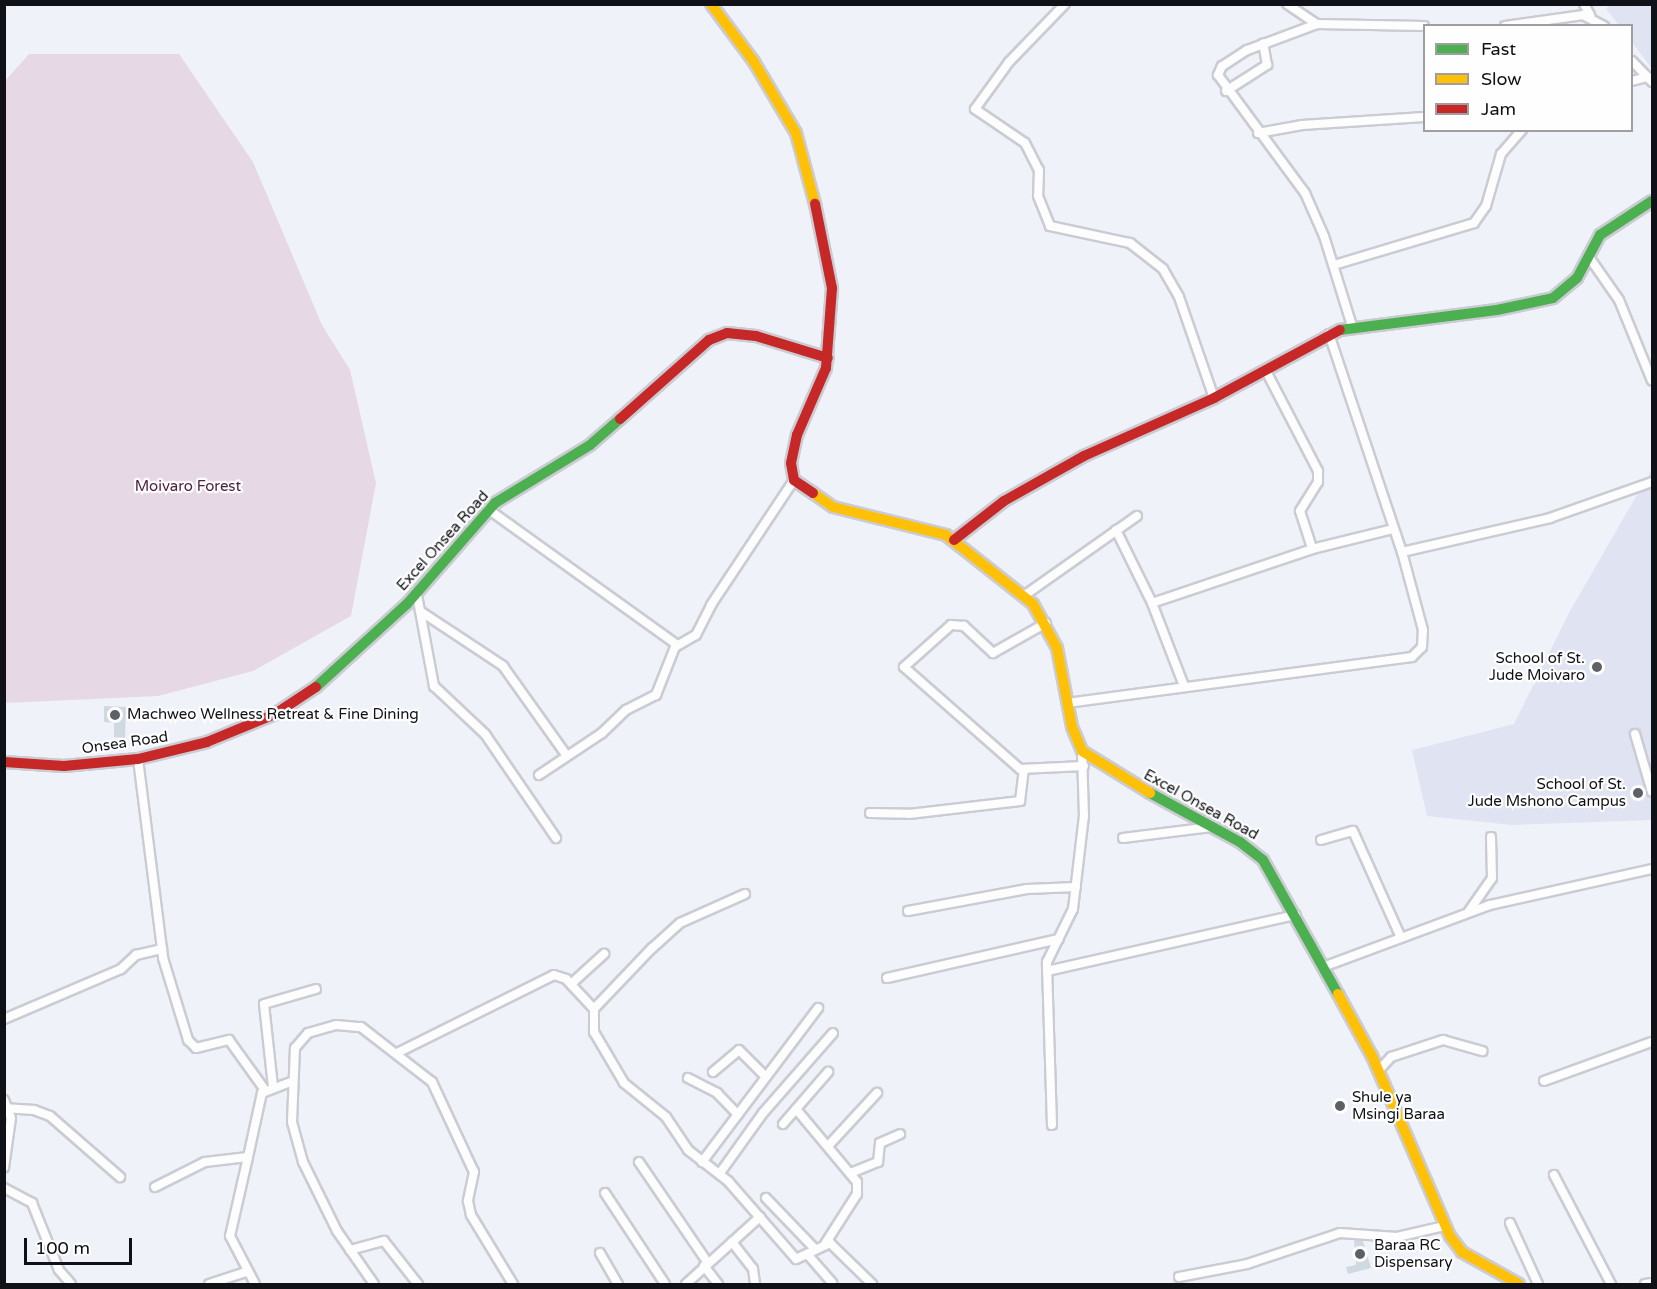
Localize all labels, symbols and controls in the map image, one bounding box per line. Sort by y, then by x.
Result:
legend [1423,24,1633,132]
text: Fast [1481,38,1516,60]
text: Slow [1481,68,1522,90]
text: Jam [1481,98,1516,120]
park label: Moivaro Forest [135,478,241,496]
street label: Excel Onsea Road [393,487,493,595]
place label: School of St. Jude Moivaro [1489,649,1585,684]
marker: School of St. Jude Moivaro [1590,660,1604,674]
place label: Machweo Wellness Retreat & Fine Dining [127,706,419,724]
marker: Machweo Wellness Retreat & Fine Dining [108,708,122,722]
street label: Onsea Road [81,728,169,758]
street label: Excel Onsea Road [1140,766,1262,844]
place label: School of St. Jude Mshono Campus [1468,775,1626,810]
marker: School of St. Jude Mshono Campus [1631,786,1645,800]
place label: Shule ya Msingi Baraa [1352,1088,1445,1123]
marker: Shule ya Msingi Baraa [1333,1099,1347,1113]
scale bar [27,1226,135,1264]
place label: Baraa RC Dispensary [1374,1236,1453,1271]
text: 100 m [35,1237,90,1259]
marker: Baraa RC Dispensary [1351,1245,1369,1263]

